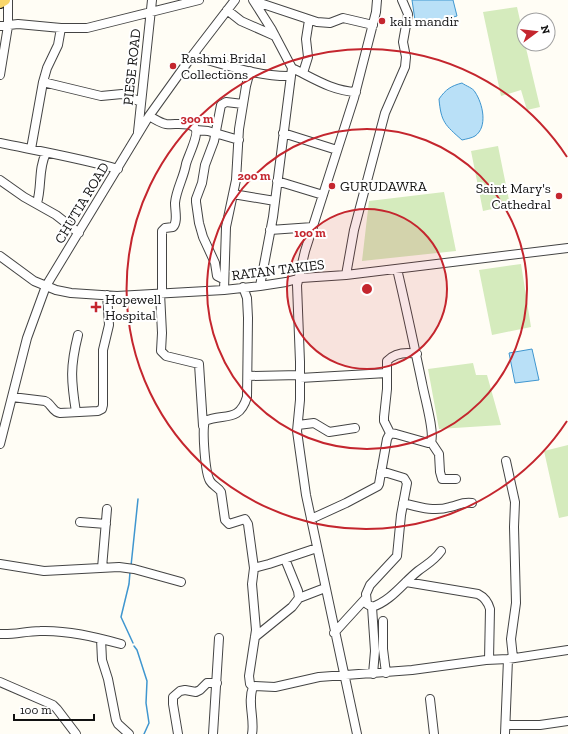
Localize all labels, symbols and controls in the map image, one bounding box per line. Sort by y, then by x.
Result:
north arrow [516,12,556,52]
place label: kali mandir [390,13,459,30]
marker: kali mandir [377,16,387,26]
text: N [538,24,553,36]
street label: PIESE ROAD [120,28,144,106]
place label: Rashmi Bridal Collections [181,50,266,83]
marker: Rashmi Bridal Collections [168,61,178,71]
text: 300 m [181,112,214,126]
street label: CHUTIA ROAD [51,159,113,247]
text: 200 m [237,169,271,183]
place label: GURUDAWRA [340,178,428,195]
place label: Saint Mary's Cathedral [476,180,551,213]
marker: GURUDAWRA [327,181,337,191]
marker: Saint Mary's Cathedral [554,191,564,201]
text: 100 m [294,226,326,240]
street label: RATAN TAKIES [231,256,325,284]
centre of rings [360,282,374,296]
place label: Hopewell Hospital [105,291,161,324]
marker: Hopewell Hospital [90,301,102,313]
scale bar [14,696,94,722]
text: 100 m [20,703,52,717]

